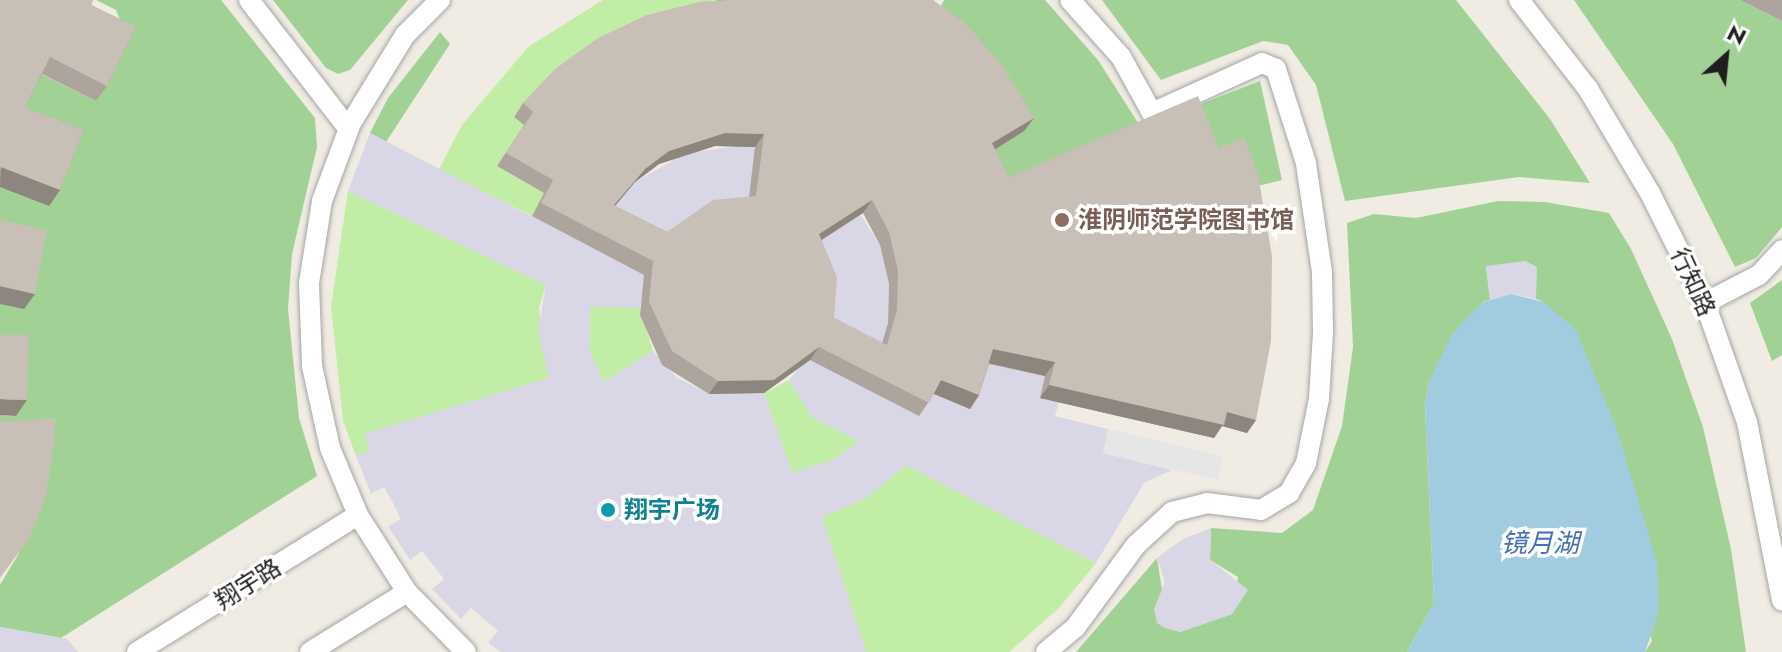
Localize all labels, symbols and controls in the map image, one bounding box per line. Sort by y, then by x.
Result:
north arrow [1686,16,1766,96]
text: N [1722,16,1752,53]
place label: 淮阴师范学院图书馆 [1078,206,1294,234]
marker: 淮阴师范学院图书馆 [1053,211,1071,229]
street label: 行知路 [1665,243,1721,321]
place label: 翔宇广场 [624,496,720,524]
marker: 翔宇广场 [599,501,617,519]
water label: 镜月湖 [1501,528,1579,560]
street label: 翔宇路 [210,553,286,615]

